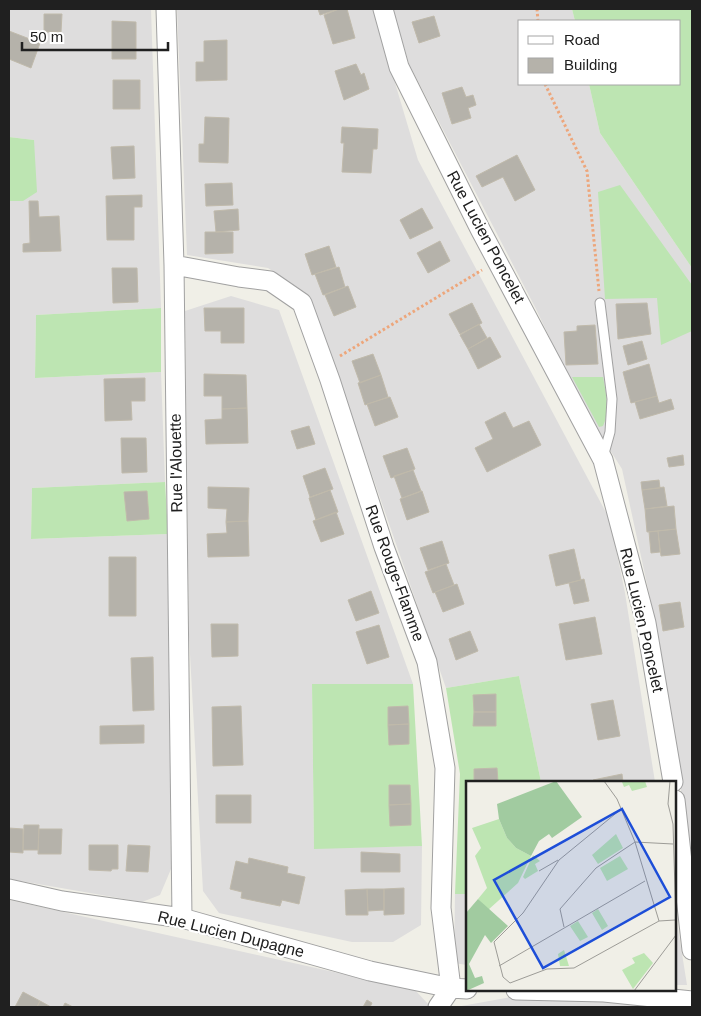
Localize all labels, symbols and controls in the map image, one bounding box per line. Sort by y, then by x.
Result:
scale bar [22,20,169,52]
legend [518,20,681,85]
text: 50 m [30,28,63,45]
text: Road [564,31,600,48]
text: Building [564,56,617,73]
street label: Rue Lucien Poncelet [444,168,528,307]
street label: Rue l'Alouette [167,413,185,513]
street label: Rue Rouge-Flamme [362,502,428,644]
street label: Rue Lucien Poncelet [617,546,667,694]
inset map [466,781,676,991]
street label: Rue Lucien Dupagne [156,908,306,960]

